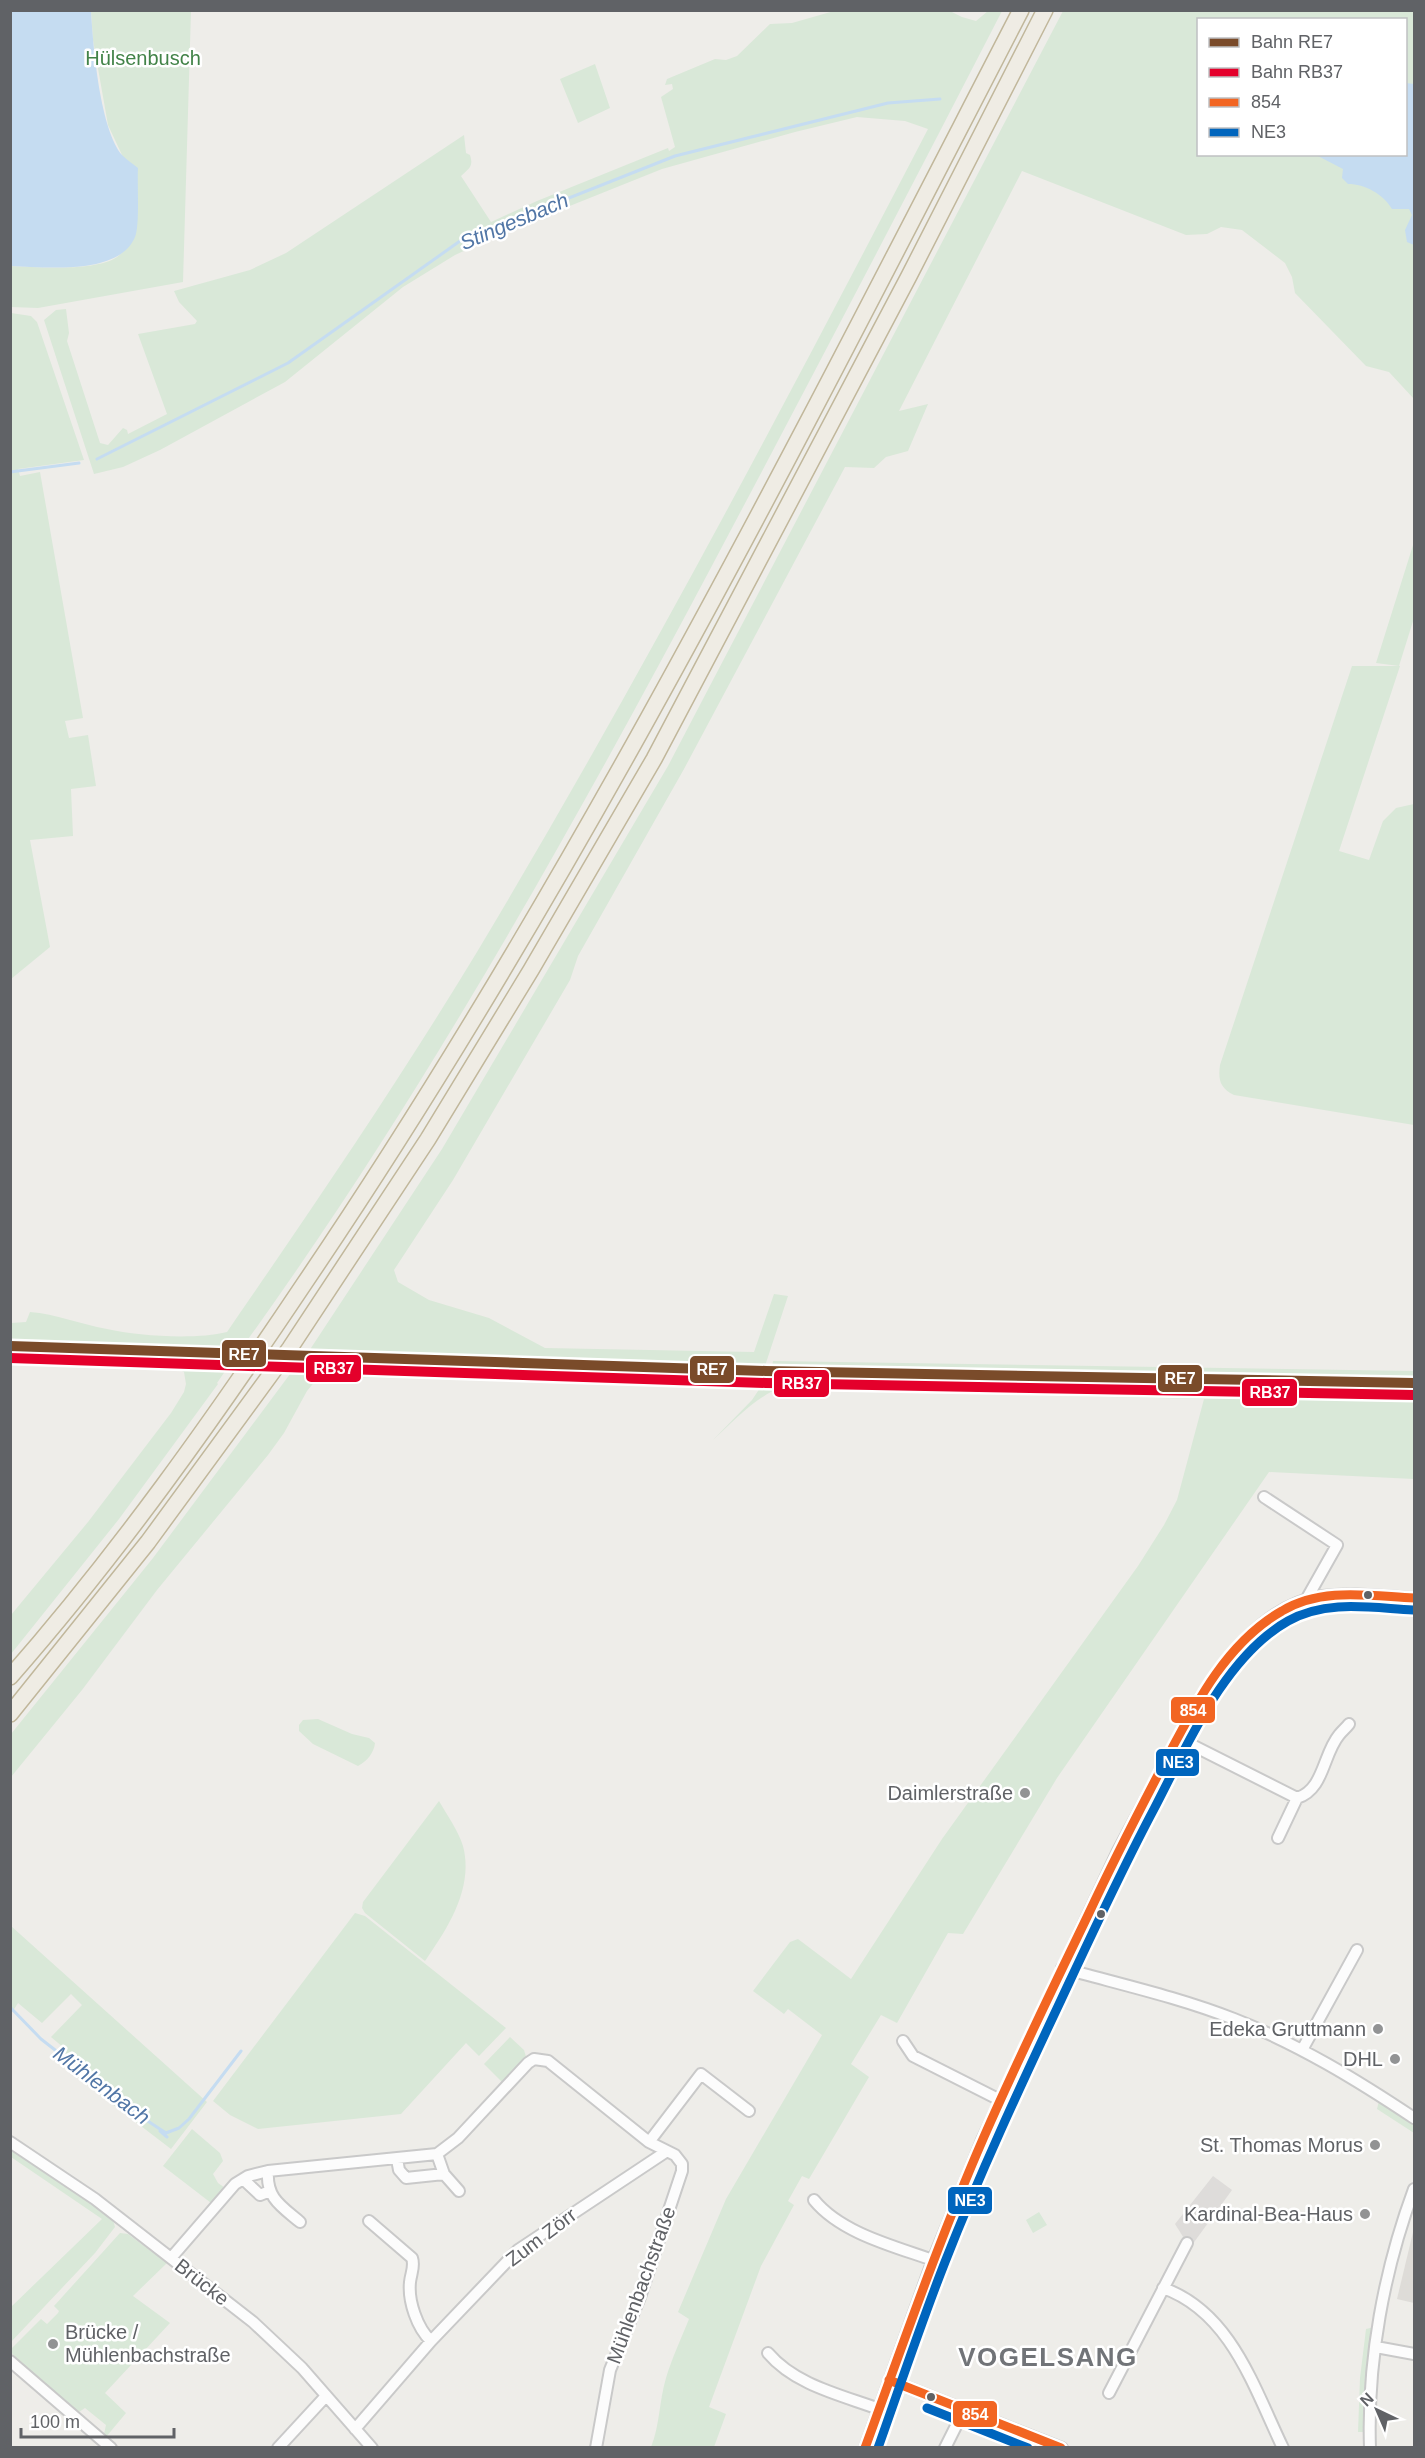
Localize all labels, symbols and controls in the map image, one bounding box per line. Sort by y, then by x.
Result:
legend [1197,18,1407,156]
text: Bahn RE7 [1251,32,1333,52]
park label: Hülsenbusch [85,47,201,69]
text: Bahn RB37 [1251,62,1343,82]
text: 854 [1251,92,1281,112]
text: NE3 [1251,122,1286,142]
water label: Stingesbach [456,188,572,254]
line badge: RE7 [221,1339,267,1368]
text: RE7 [228,1346,260,1363]
line badge: RB37 [305,1354,362,1383]
line badge: RE7 [689,1355,735,1384]
text: RB37 [314,1360,355,1377]
text: RE7 [696,1361,728,1378]
line badge: RE7 [1157,1364,1203,1393]
line badge: RB37 [773,1369,830,1398]
text: RE7 [1164,1370,1196,1387]
text: RB37 [782,1375,823,1392]
line badge: RB37 [1241,1378,1298,1407]
text: RB37 [1250,1384,1291,1401]
unlabelled marker [1362,1589,1374,1601]
line badge: 854 [1170,1696,1216,1724]
text: 854 [1180,1702,1206,1719]
line badge: NE3 [1155,1748,1200,1777]
text: NE3 [1162,1754,1194,1771]
place label: Daimlerstraße [887,1782,1013,1804]
marker: Daimlerstraße [1018,1786,1032,1800]
unlabelled marker [1095,1908,1107,1920]
place label: Edeka Gruttmann [1209,2018,1366,2040]
marker: Edeka Gruttmann [1371,2022,1385,2036]
water label: Mühlenbach [49,2041,155,2129]
place label: DHL [1343,2048,1383,2070]
marker: DHL [1388,2052,1402,2066]
place label: St. Thomas Morus [1200,2134,1363,2156]
marker: St. Thomas Morus [1368,2138,1382,2152]
line badge: NE3 [947,2186,993,2215]
text: NE3 [954,2192,986,2209]
street label: Zum Zörr [502,2203,581,2271]
street label: Mühlenbachstraße [602,2203,680,2367]
place label: Kardinal-Bea-Haus [1184,2203,1353,2225]
marker: Kardinal-Bea-Haus [1358,2207,1372,2221]
street label: Brücke [171,2254,233,2310]
place label: Brücke / Mühlenbachstraße [65,2321,231,2366]
marker: Brücke / Mühlenbachstraße [46,2337,60,2351]
district label: VOGELSANG [958,2342,1138,2372]
north arrow [1347,2380,1407,2440]
text: N [1357,2389,1377,2410]
unlabelled marker [925,2391,937,2403]
line badge: 854 [952,2400,998,2428]
scale bar [21,2401,174,2439]
text: 854 [962,2406,988,2423]
text: 100 m [30,2412,80,2432]

